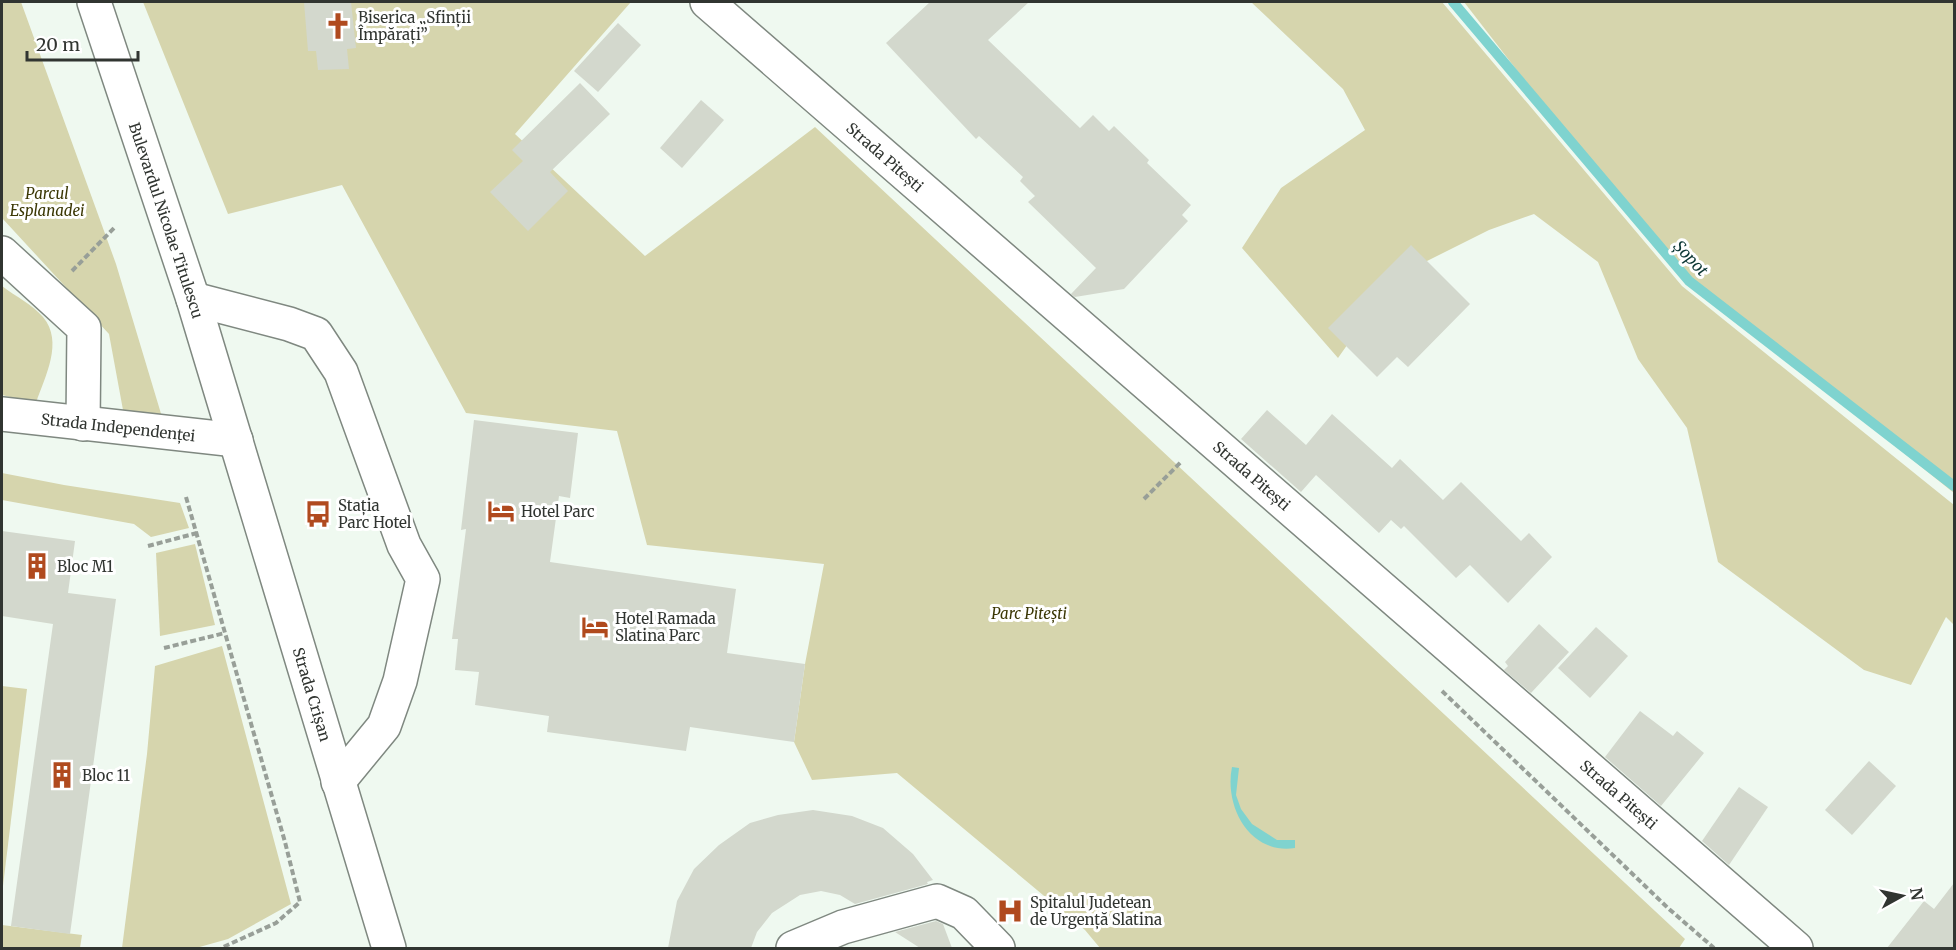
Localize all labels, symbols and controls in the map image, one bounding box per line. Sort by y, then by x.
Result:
place label: Biserica „Sfinții Împărați” [358,8,471,45]
church icon: Biserica „Sfinții Împărați” [323,11,353,41]
scale bar [27,24,138,62]
text: 20 m [36,33,80,56]
street label: Strada Pitești [843,118,928,196]
street label: Bulevardul Nicolae Titulescu [125,120,208,321]
park label: Parcul Esplanadei [10,184,84,220]
water label: Șopot [1669,236,1713,281]
street label: Strada Independenței [40,409,196,445]
street label: Strada Pitești [1210,437,1295,514]
place label: Stația Parc Hotel [338,496,412,532]
hotel icon: Hotel Parc [486,496,516,526]
bus stop icon: Stația Parc Hotel [303,499,333,529]
place label: Hotel Parc [521,502,595,521]
building icon: Bloc M1 [22,551,52,581]
place label: Bloc M1 [57,557,113,576]
park label: Parc Pitești [991,604,1067,624]
place label: Hotel Ramada Slatina Parc [615,609,716,645]
hotel icon: Hotel Ramada Slatina Parc [580,612,610,642]
street label: Strada Crișan [289,645,336,744]
street label: Strada Pitești [1576,755,1662,833]
building icon: Bloc 11 [47,760,77,790]
place label: Bloc 11 [82,766,130,785]
north arrow [1872,866,1932,926]
text: N [1906,886,1928,902]
place label: Spitalul Județean de Urgență Slatina [1030,893,1162,930]
hospital icon: Spitalul Județean de Urgență Slatina [995,896,1025,926]

